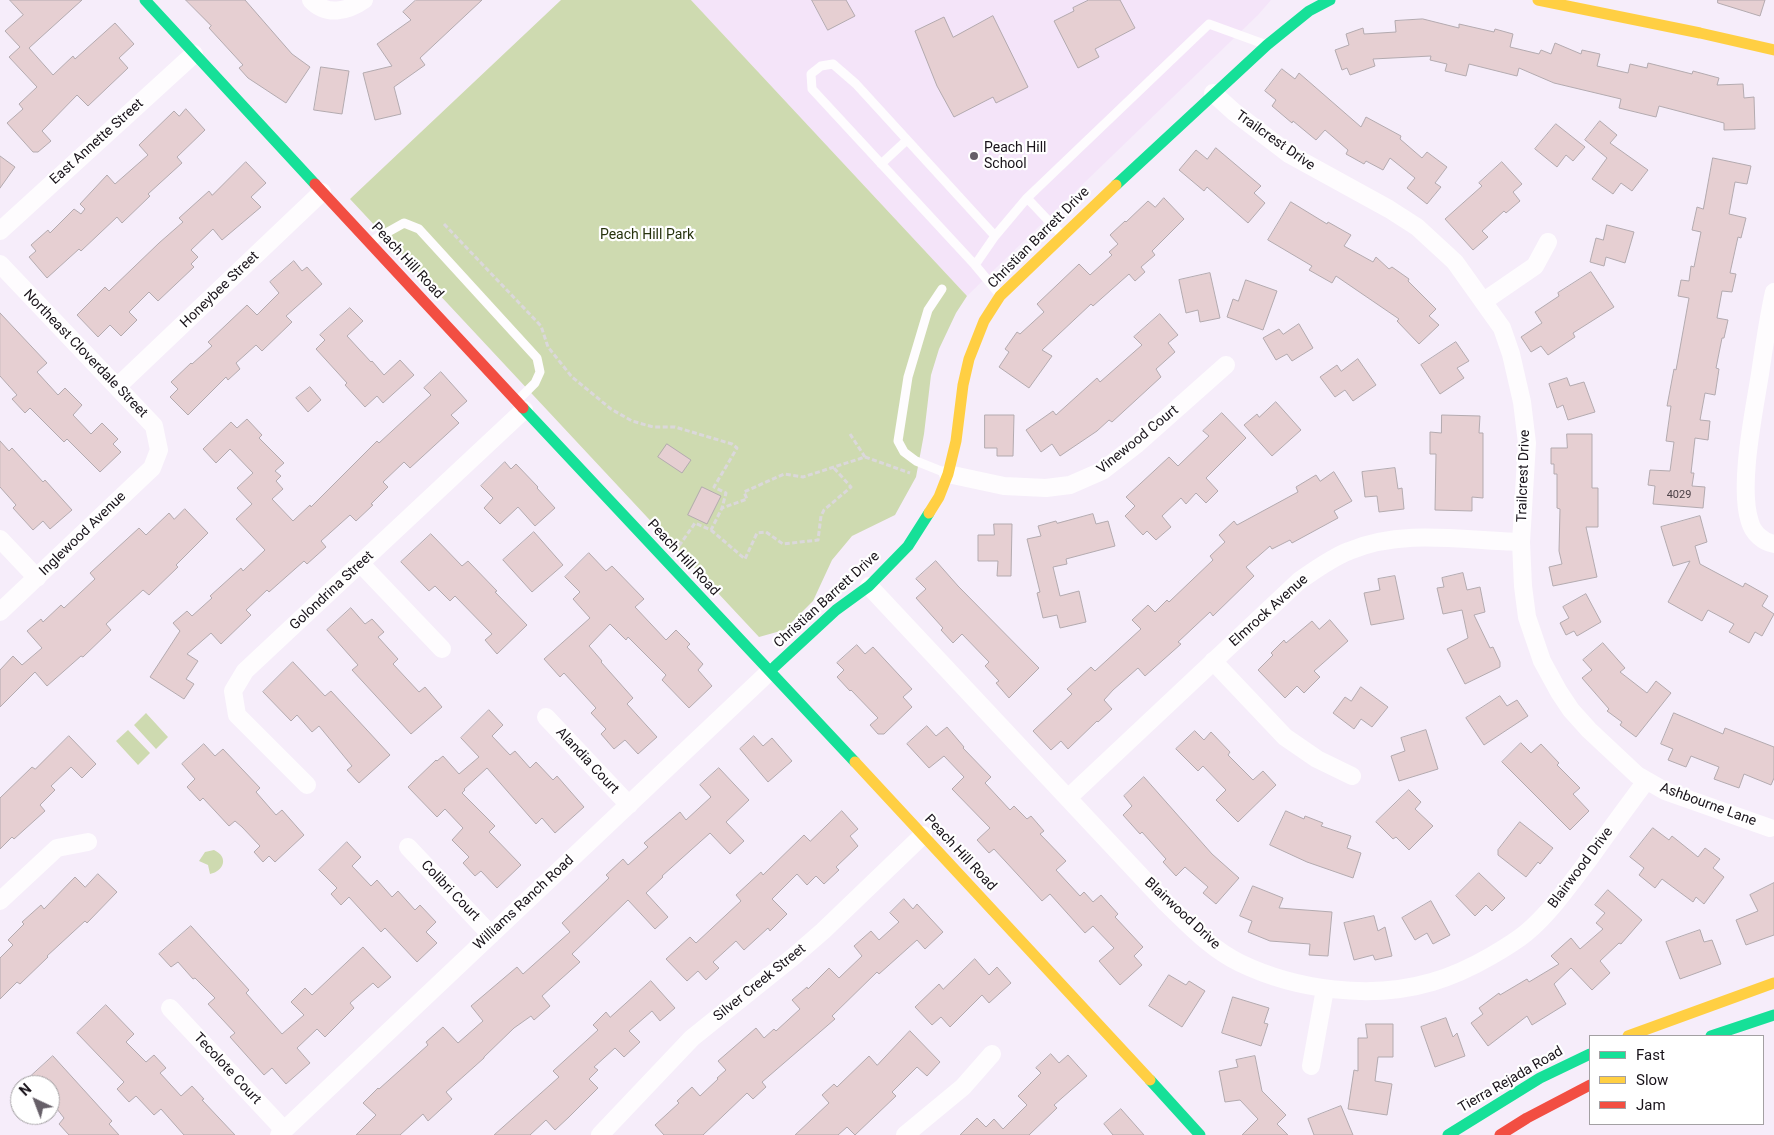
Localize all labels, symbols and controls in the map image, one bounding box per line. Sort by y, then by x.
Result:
street label: East Annette Street [47,96,147,188]
street label: Trailcrest Drive [1232,107,1318,175]
place label: Peach Hill School [984,140,1046,172]
marker: Peach Hill School [968,150,980,162]
street label: Christian Barrett Drive [985,184,1093,292]
street label: Peach Hill Road [367,219,447,303]
park label: Peach Hill Park [600,227,694,243]
street label: Honeybee Street [177,248,263,332]
street label: Northeast Cloverdale Street [19,286,151,422]
street label: Vinewood Court [1094,402,1182,478]
street label: Trailcrest Drive [1514,429,1534,523]
street label: Inglewood Avenue [36,488,130,580]
house number: 4029 [1667,488,1691,502]
street label: Peach Hill Road [643,516,723,600]
street label: Golondrina Street [287,548,377,634]
street label: Christian Barrett Drive [771,548,883,652]
street label: Elmrock Avenue [1226,571,1312,651]
street label: Alandia Court [552,724,622,798]
street label: Ashbourne Lane [1658,780,1758,830]
street label: Peach Hill Road [920,811,1000,895]
street label: Blairwood Drive [1545,824,1617,912]
street label: Williams Ranch Road [470,852,578,954]
street label: Colibri Court [417,857,483,925]
street label: Blairwood Drive [1141,875,1223,953]
street label: Silver Creek Street [711,941,809,1025]
street label: Tecolote Court [190,1030,264,1108]
legend [1589,1035,1764,1125]
street label: Tierra Rejada Road [1456,1043,1566,1117]
text: Fast [1636,1046,1665,1064]
text: Slow [1636,1071,1668,1089]
north arrow [10,1075,60,1125]
text: N [16,1081,35,1099]
text: Jam [1636,1096,1666,1114]

